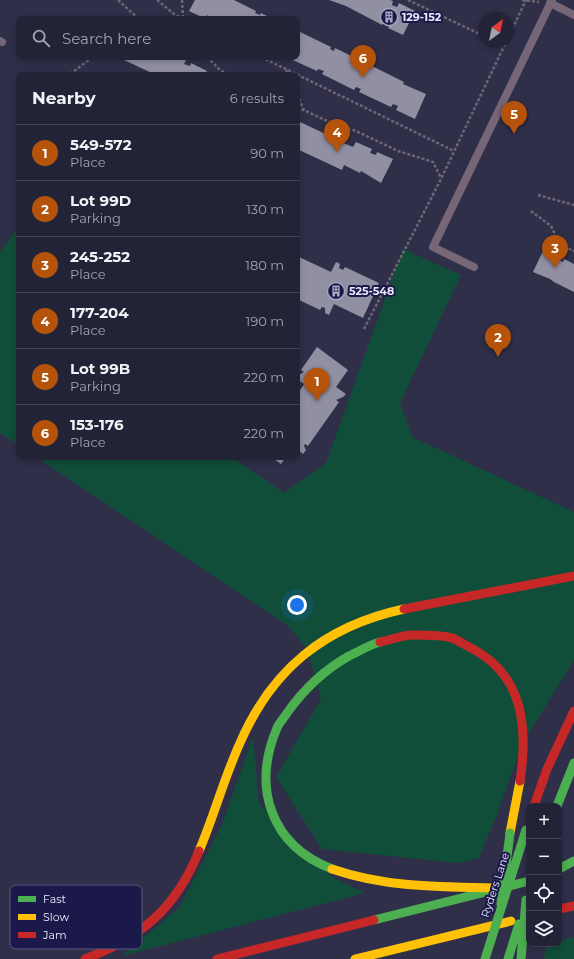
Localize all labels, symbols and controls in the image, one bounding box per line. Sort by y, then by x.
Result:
building icon: 129-152 [379,7,399,27]
place label: 129-152 [402,10,442,24]
north arrow [478,12,514,48]
search box [16,16,300,60]
icon: search [30,27,52,49]
text: Search here [62,29,151,48]
pin: 6 [350,45,376,78]
text: Nearby [32,88,96,108]
text: 6 results [230,90,284,106]
pin: 5 [501,101,527,134]
pin: 4 [324,119,350,152]
text: 549-572 [70,135,132,154]
text: 1 [42,145,48,161]
text: 90 m [250,145,284,161]
text: Place [70,154,106,170]
text: Lot 99D [70,191,131,210]
text: 2 [41,201,49,217]
text: 130 m [246,201,284,217]
text: Parking [70,210,121,226]
pin: 3 [542,235,568,268]
text: 245-252 [70,247,130,266]
text: 3 [41,257,49,273]
text: 180 m [245,257,284,273]
text: Place [70,266,106,282]
building icon: 525-548 [326,281,346,301]
place label: 525-548 [349,284,394,298]
text: 177-204 [70,303,129,322]
text: 4 [41,313,49,329]
text: 190 m [246,313,284,329]
text: Place [70,322,106,338]
pin: 2 [485,324,511,357]
text: Lot 99B [70,359,130,378]
pin: 1 [304,368,330,401]
text: 5 [41,369,49,385]
text: 220 m [243,369,284,385]
text: Parking [70,378,121,394]
text: 153-176 [70,415,124,434]
text: 6 [41,425,49,441]
text: 220 m [243,425,284,441]
text: Place [70,434,106,450]
your location [287,595,307,615]
map controls [526,803,562,947]
button: + [526,803,562,839]
button: − [526,839,562,875]
street label: Ryders Lane [478,850,512,919]
button: locate [526,875,562,911]
legend [10,885,142,949]
text: Fast [43,892,67,906]
text: Slow [43,910,69,924]
button: layers [526,911,562,947]
text: Jam [42,928,67,942]

